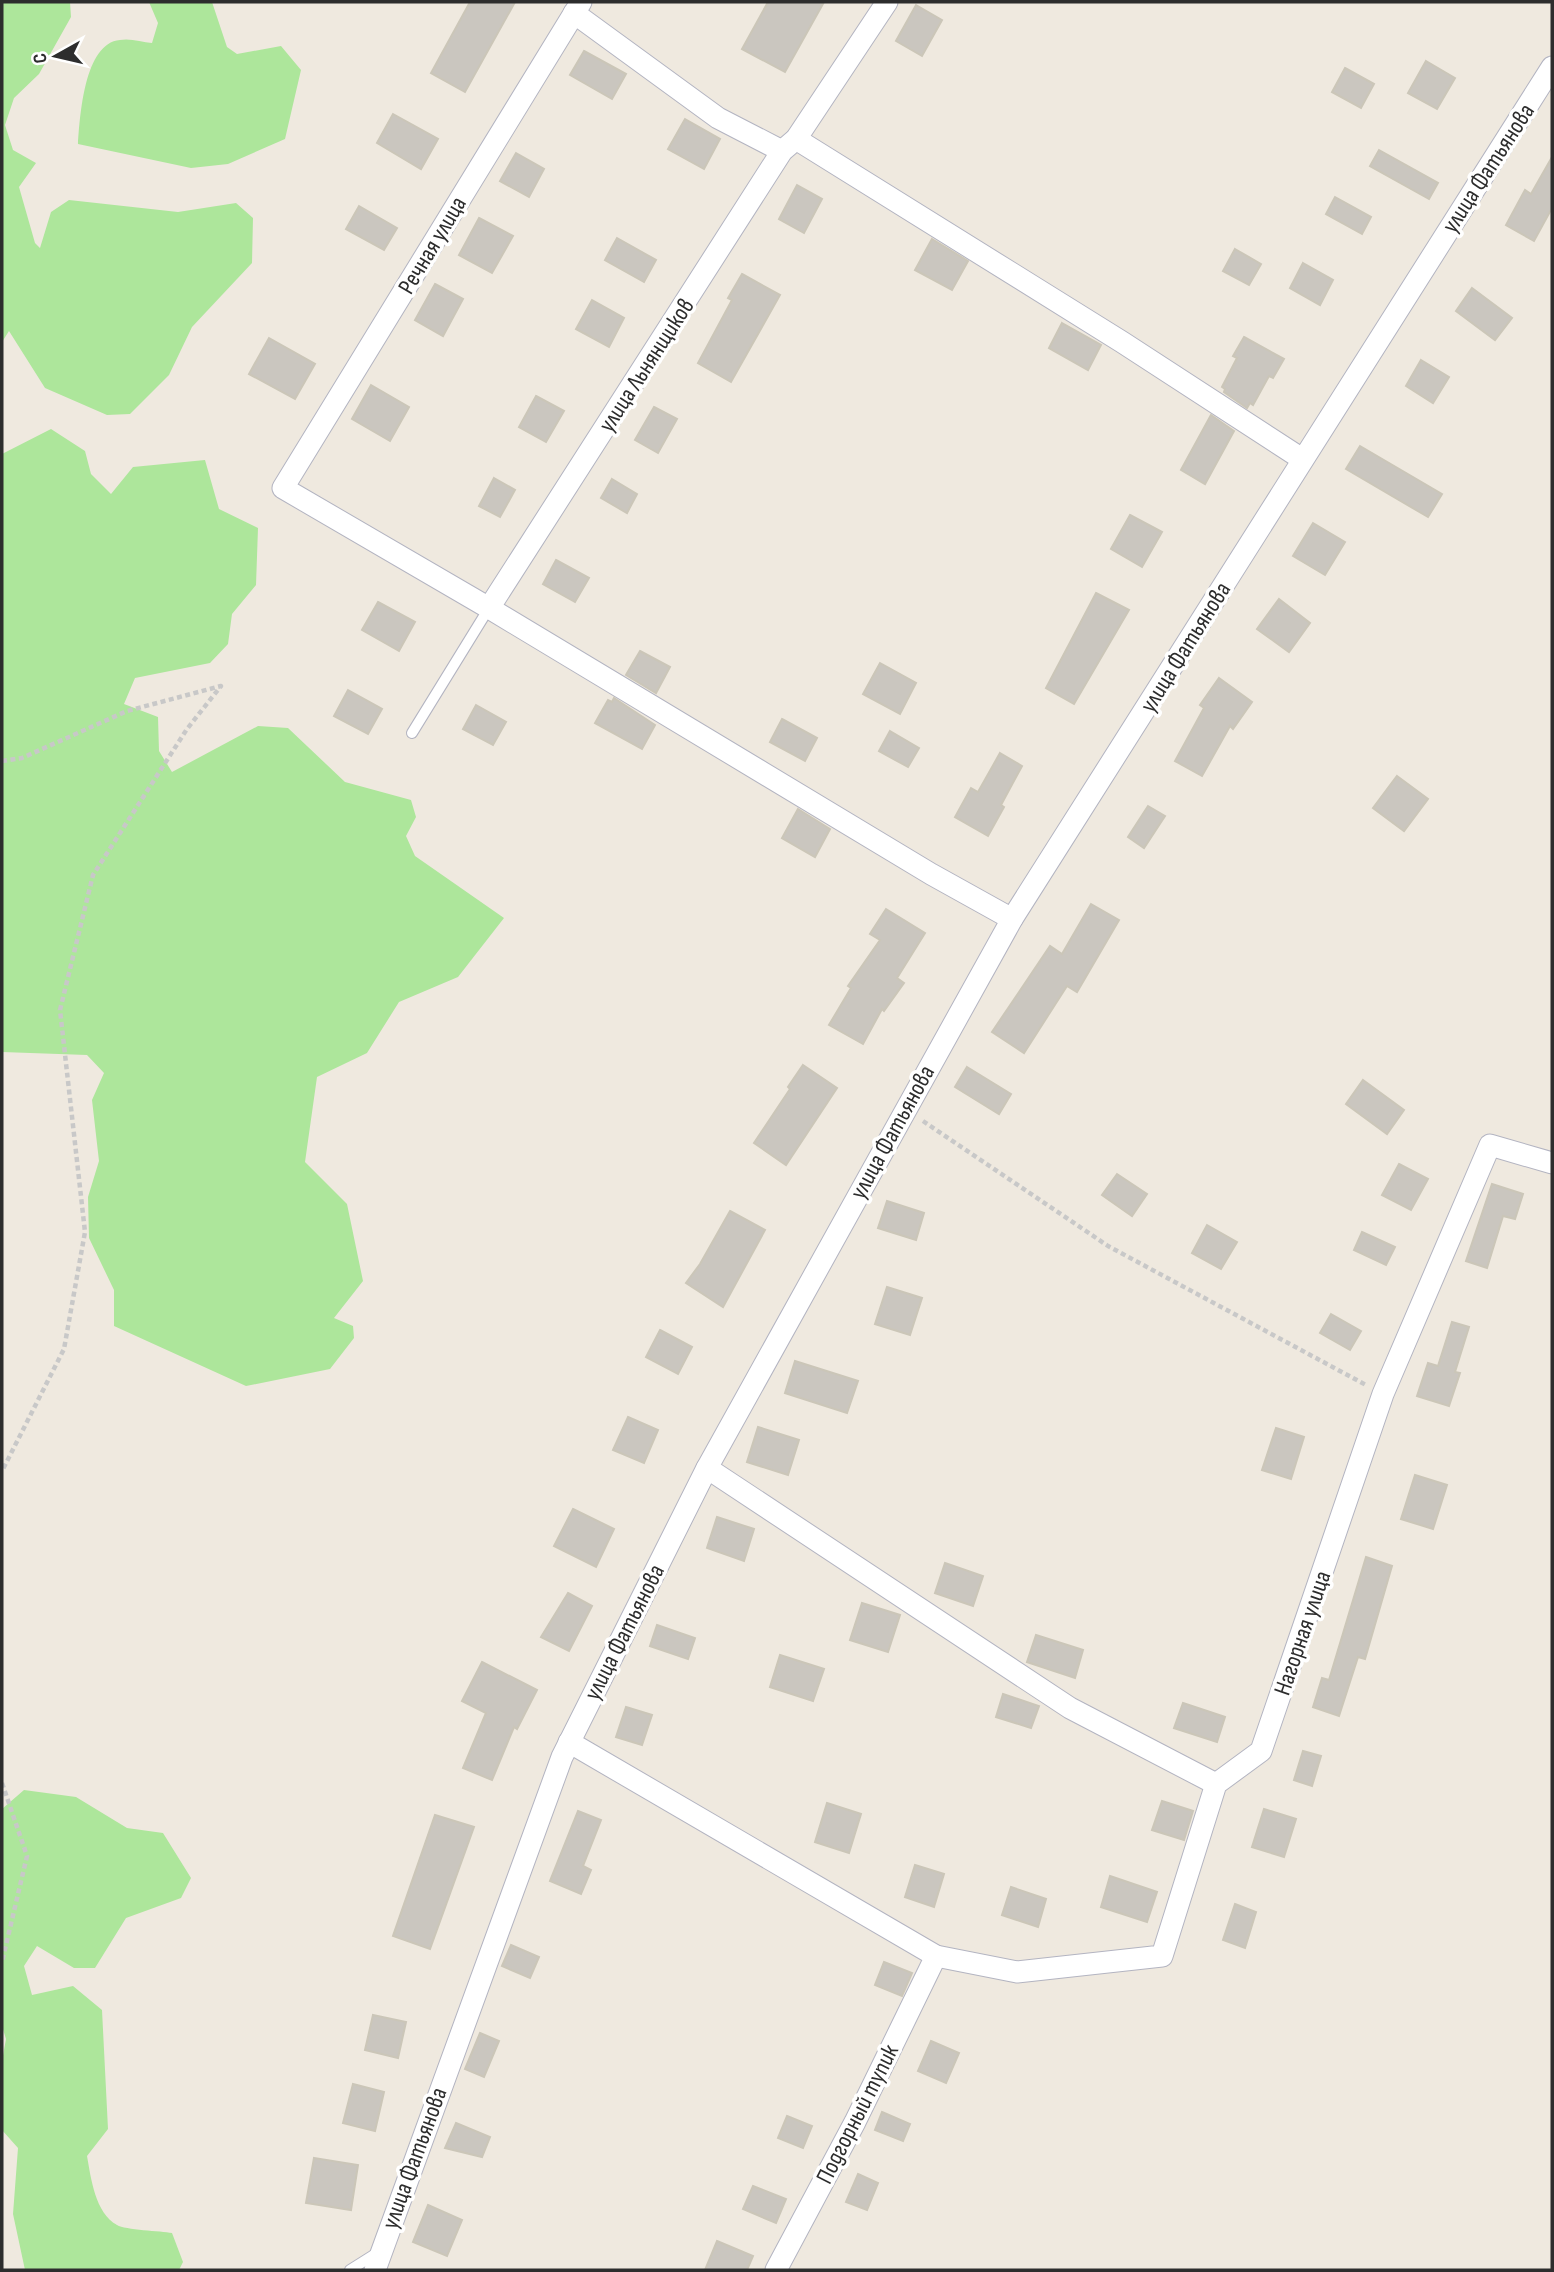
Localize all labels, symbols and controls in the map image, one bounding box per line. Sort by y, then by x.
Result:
north arrow [21,21,91,91]
text: С [29,51,53,65]
street label: улица Фатьянова [1436,98,1541,238]
street label: Речная улица [392,191,473,299]
street label: улица Льнянщиков [592,293,700,438]
street label: улица Фатьянова [1134,577,1237,718]
street label: улица Фатьянова [844,1060,941,1204]
street label: улица Фатьянова [578,1560,671,1705]
street label: Нагорная улица [1268,1567,1337,1699]
street label: Подгорный тупик [810,2039,905,2189]
street label: улица Фатьянова [375,2084,453,2233]

